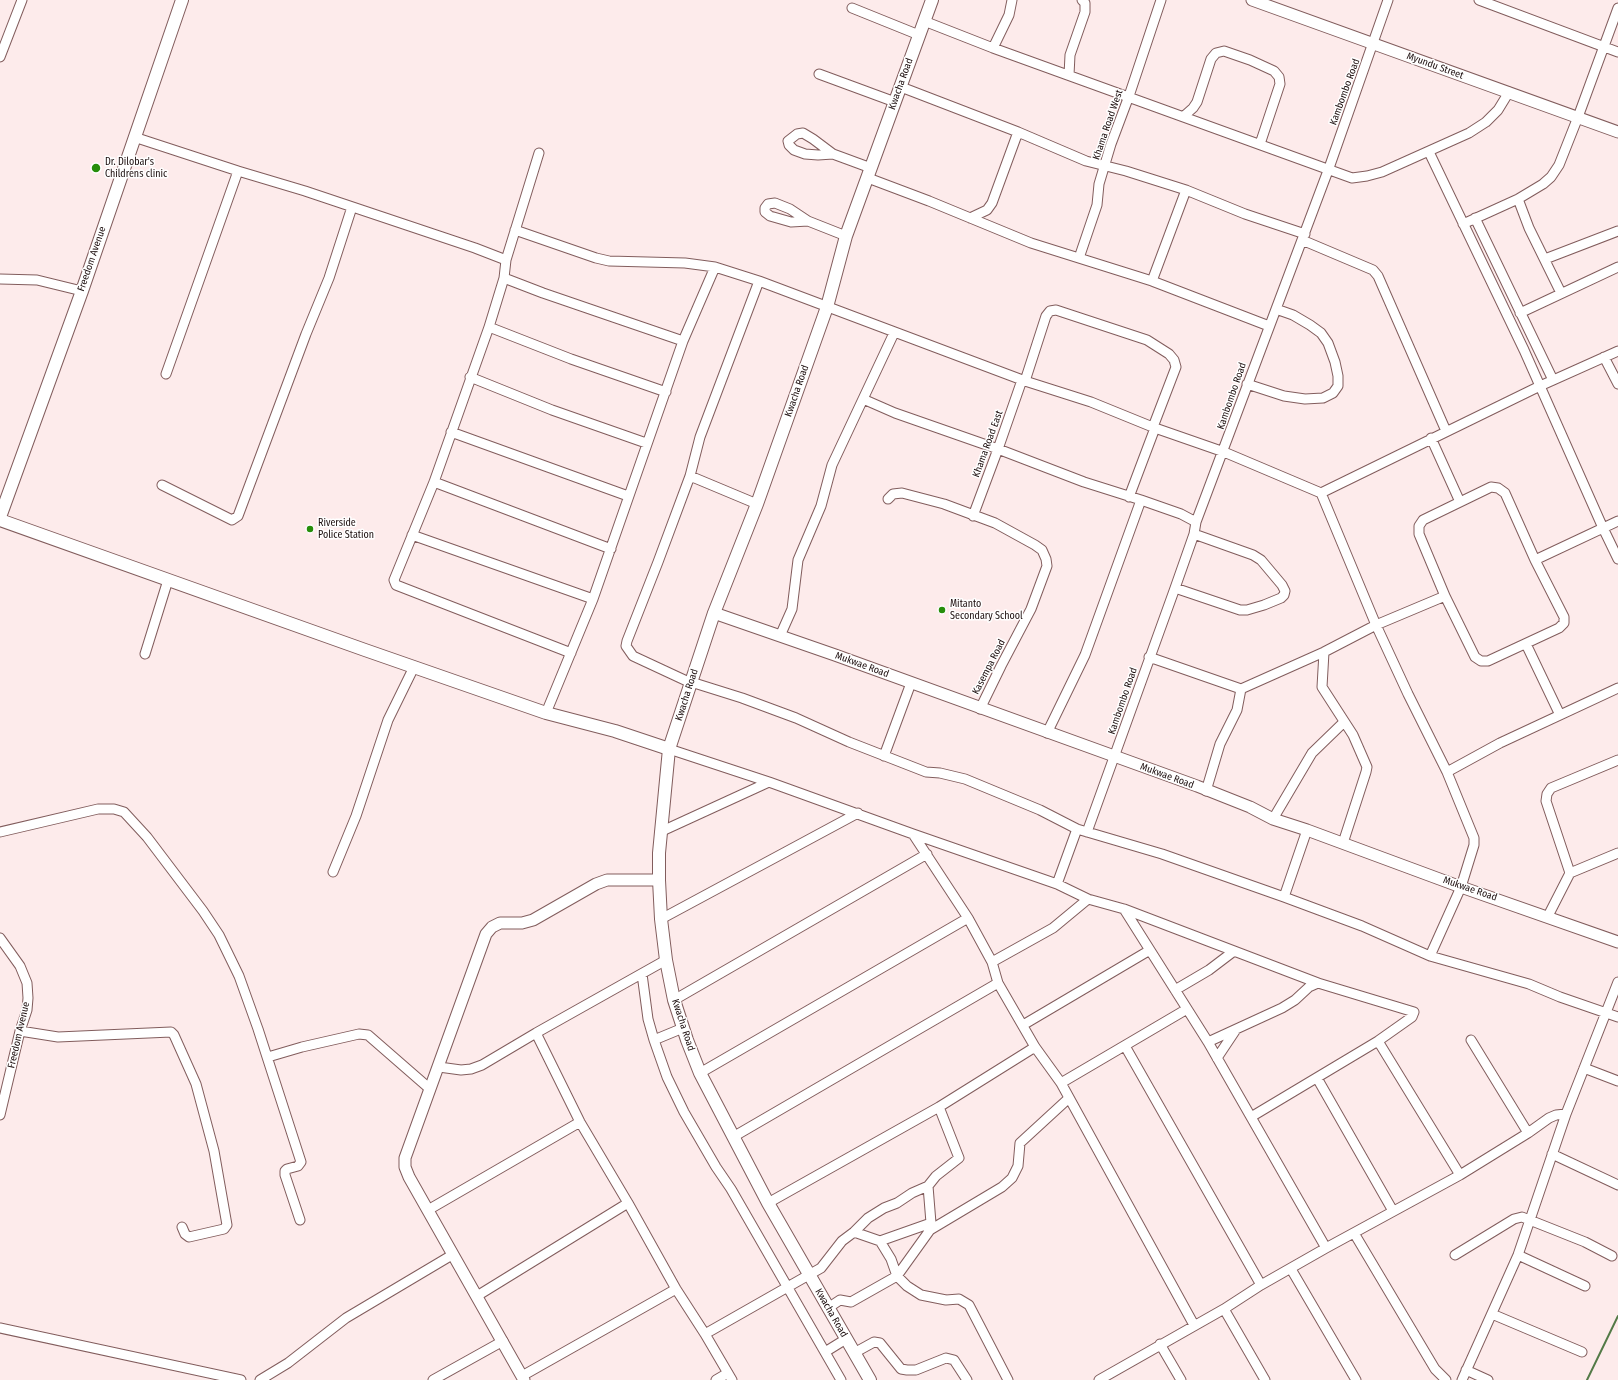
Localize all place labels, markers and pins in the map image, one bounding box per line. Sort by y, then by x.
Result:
place label: Dr. Dilobar's Childrens clinic [105,156,167,180]
marker: Dr. Dilobar's Childrens clinic [90,162,102,174]
place label: Riverside Police Station [318,517,374,540]
marker: Riverside Police Station [305,524,315,534]
place label: Mitanto Secondary School [950,598,1023,622]
marker: Mitanto Secondary School [937,605,947,615]

